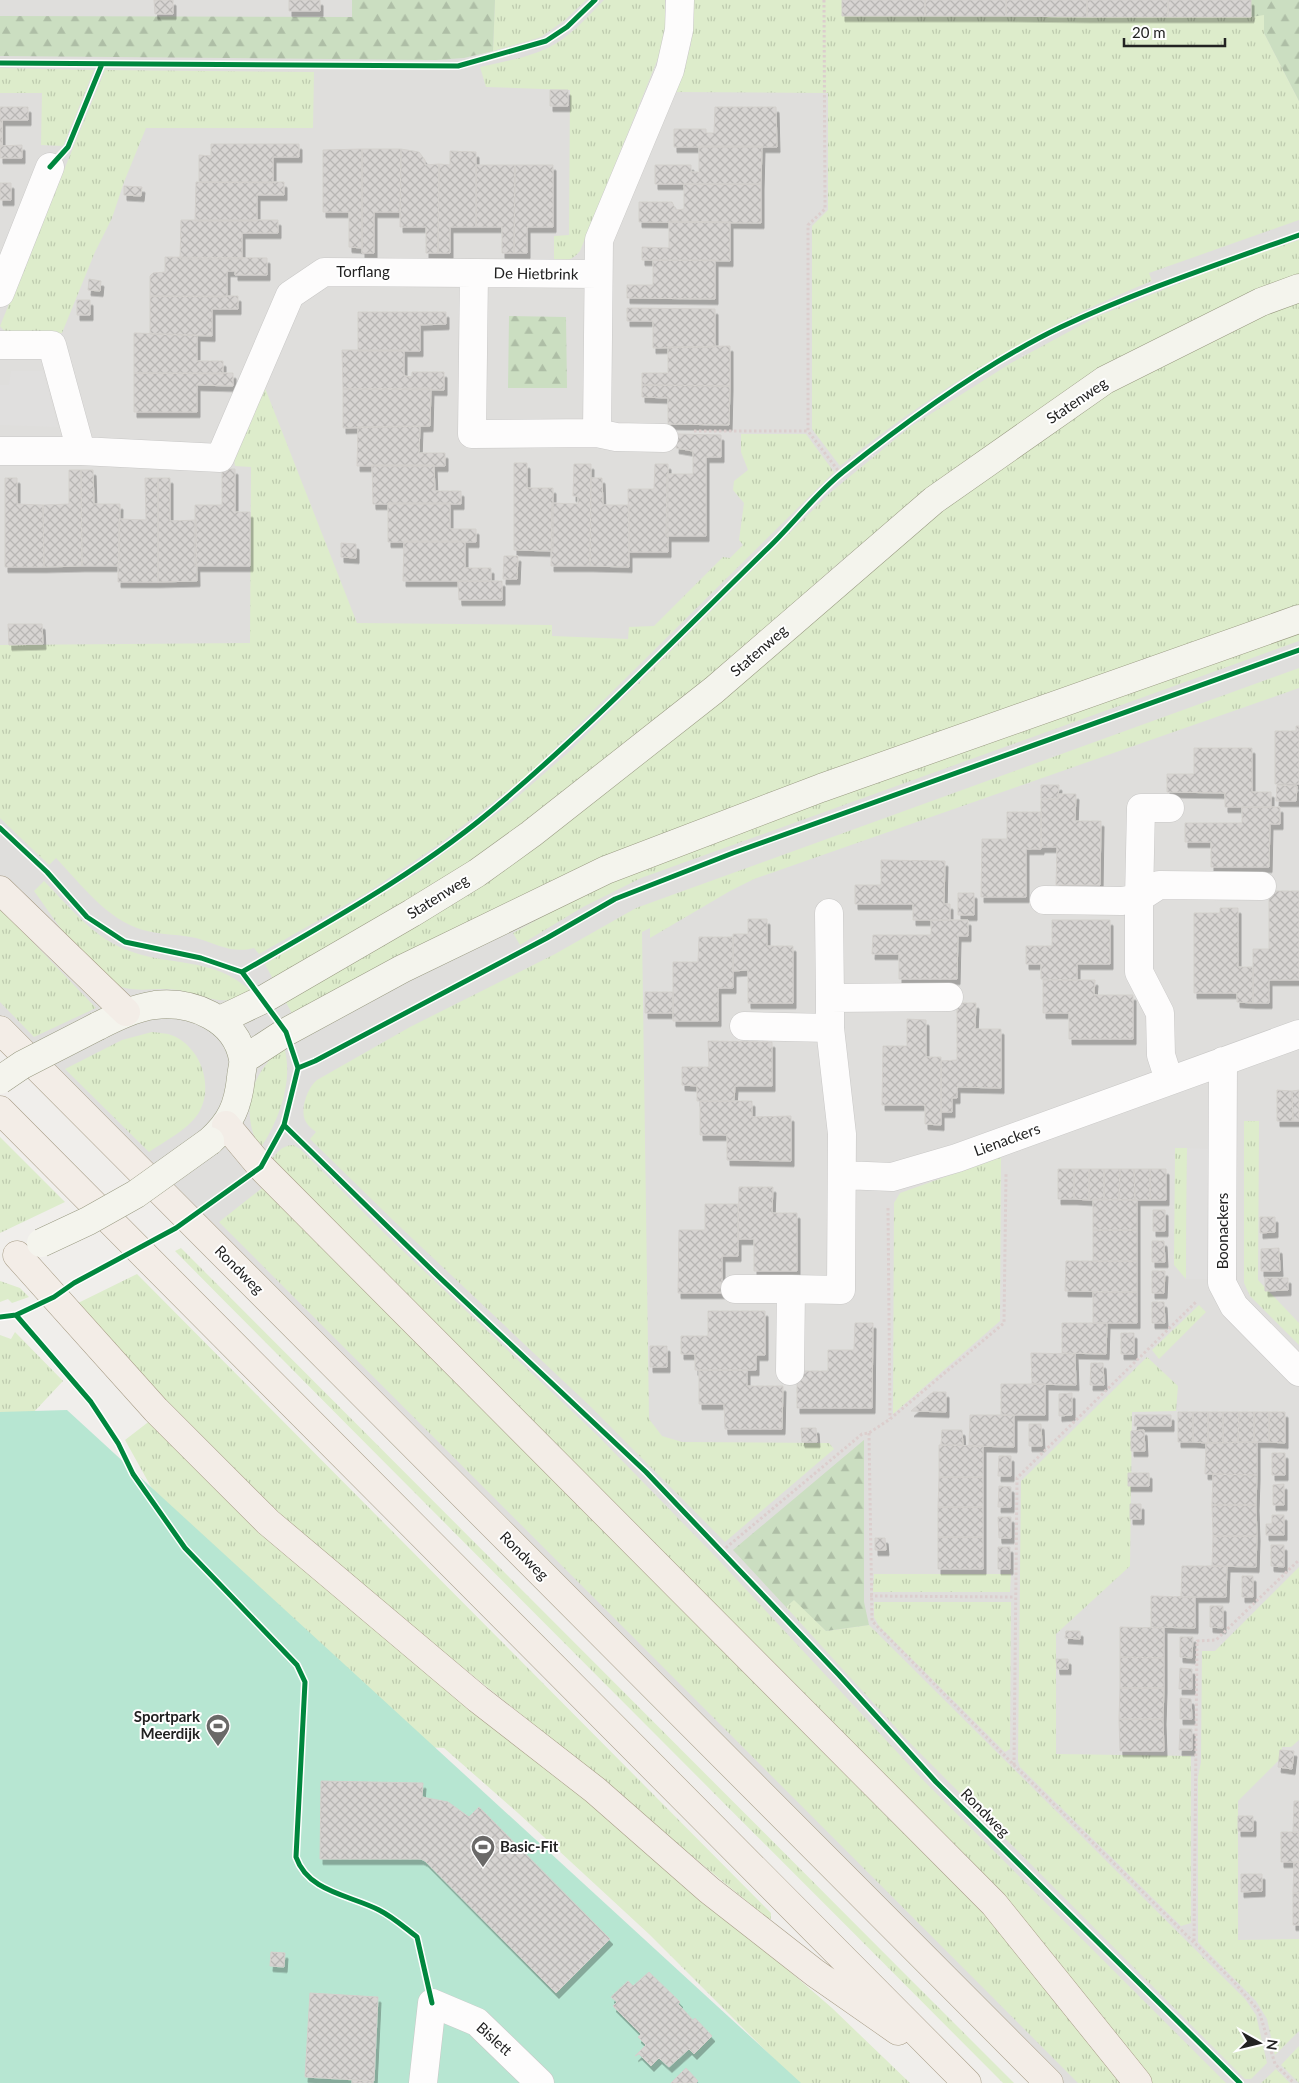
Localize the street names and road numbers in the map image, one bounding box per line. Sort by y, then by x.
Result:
street label: Torflang [336,262,390,280]
street label: De Hietbrink [494,263,579,283]
street label: Statenweg [1043,373,1110,427]
street label: Statenweg [726,621,791,680]
street label: Statenweg [403,870,472,922]
street label: Lienackers [971,1119,1042,1159]
street label: Boonackers [1213,1193,1231,1269]
street label: Rondweg [212,1241,268,1298]
street label: Rondweg [497,1527,553,1584]
street label: Rondweg [958,1784,1014,1841]
street label: Bislett [473,2018,517,2059]

